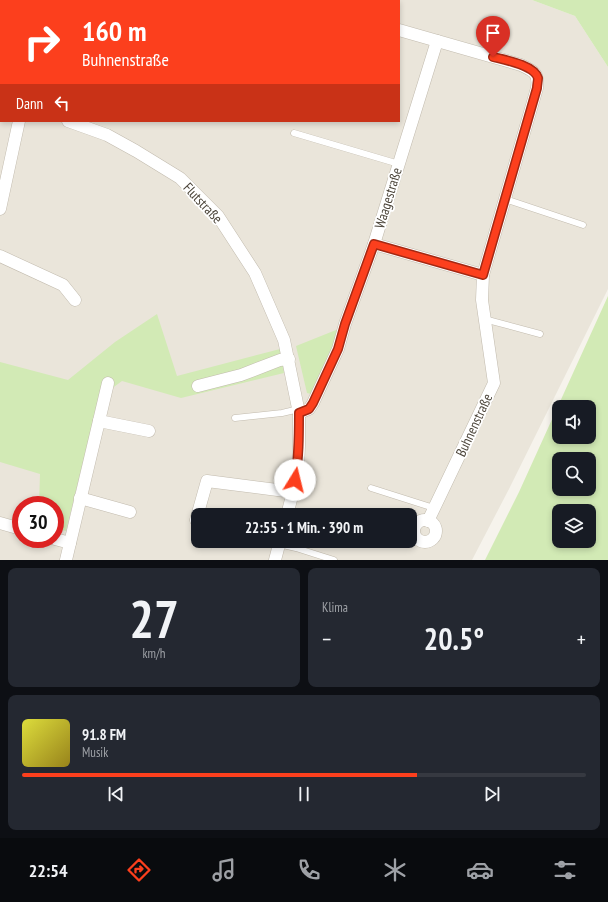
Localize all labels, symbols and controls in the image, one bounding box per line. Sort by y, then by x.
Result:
text: 160 m [82,12,146,49]
icon: right [16,16,68,68]
pin [476,16,510,57]
icon: arrive [482,22,504,44]
text: Buhnenstraße [82,48,169,71]
icon: left [51,92,73,114]
text: Dann [16,94,43,113]
street label: Waagestraße [370,165,406,231]
street label: Flutstraße [180,179,227,227]
street label: Buhnenstraße [452,390,497,459]
map controls [552,400,596,548]
button: sound [552,400,596,444]
button: search [552,452,596,496]
position arrow [274,459,316,501]
speed limit sign: 30 [12,496,64,548]
button: layers [552,504,596,548]
text: 22:55 · 1 Min. · 390 m [245,518,363,537]
text: 27 [129,585,179,652]
text: Klima [322,599,348,616]
text: 20.5° [424,619,484,658]
text: − [322,625,331,653]
text: + [577,625,586,653]
text: km/h [142,645,166,662]
text: 91.8 FM [82,725,126,744]
text: Musik [82,744,108,761]
icon: previous [105,783,127,805]
icon: pause [293,783,315,805]
icon: next [481,783,503,805]
icon: directions [125,856,153,884]
icon: music [210,856,238,884]
icon: phone [295,856,323,884]
icon: climate [381,856,409,884]
icon: car [466,856,494,884]
icon: filters [551,856,579,884]
text: 22:54 [29,859,68,882]

